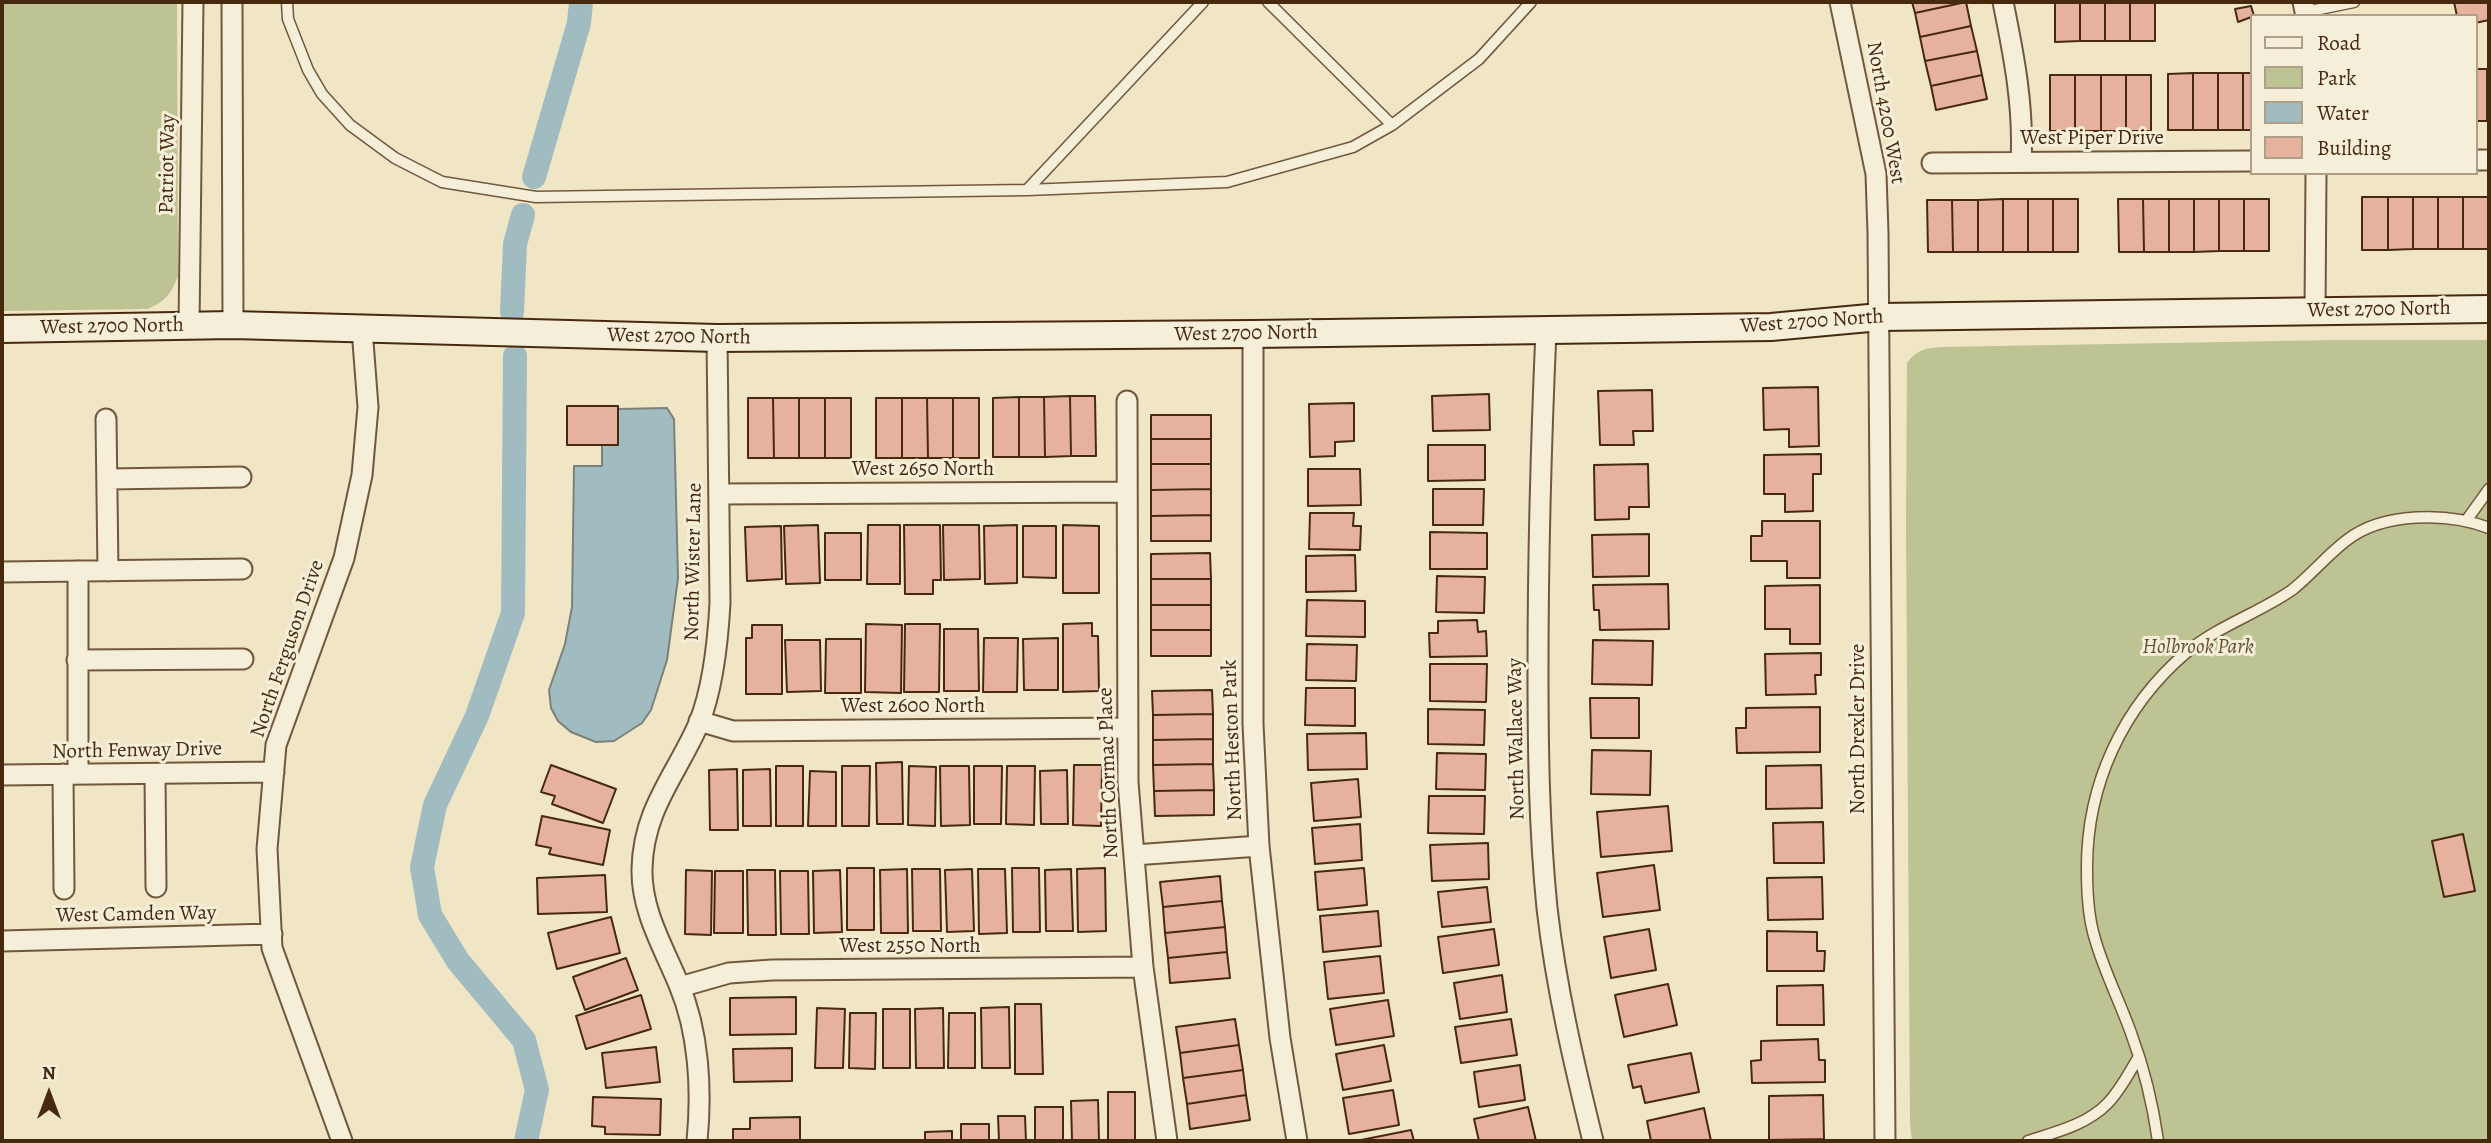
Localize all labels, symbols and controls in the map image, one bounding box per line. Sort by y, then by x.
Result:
legend [2250,14,2477,175]
text: Road [2317,29,2361,57]
street label: North 4200 West [1860,40,1910,186]
text: Park [2317,64,2356,92]
text: Water [2317,99,2369,127]
street label: Patriot Way [155,114,181,214]
street label: West Piper Drive [2020,126,2164,152]
text: Building [2317,134,2391,162]
street label: West 2700 North [2307,296,2451,324]
street label: West 2700 North [1739,304,1885,340]
street label: West 2700 North [40,313,184,341]
street label: West 2700 North [1174,320,1318,348]
street label: West 2700 North [607,323,751,351]
street label: West 2650 North [852,457,994,483]
street label: North Wister Lane [680,483,708,641]
street label: North Ferguson Drive [246,557,330,741]
park label: Holbrook Park [2142,635,2254,661]
street label: North Drexler Drive [1846,644,1872,814]
street label: North Wallace Way [1503,658,1531,820]
street label: North Heston Park [1218,659,1248,821]
street label: North Cormac Place [1093,687,1125,859]
street label: West 2600 North [841,694,985,720]
street label: North Fenway Drive [52,737,222,765]
street label: West Camden Way [56,901,216,929]
street label: West 2550 North [839,934,981,960]
north arrow [14,1059,84,1129]
text: N [42,1060,56,1086]

